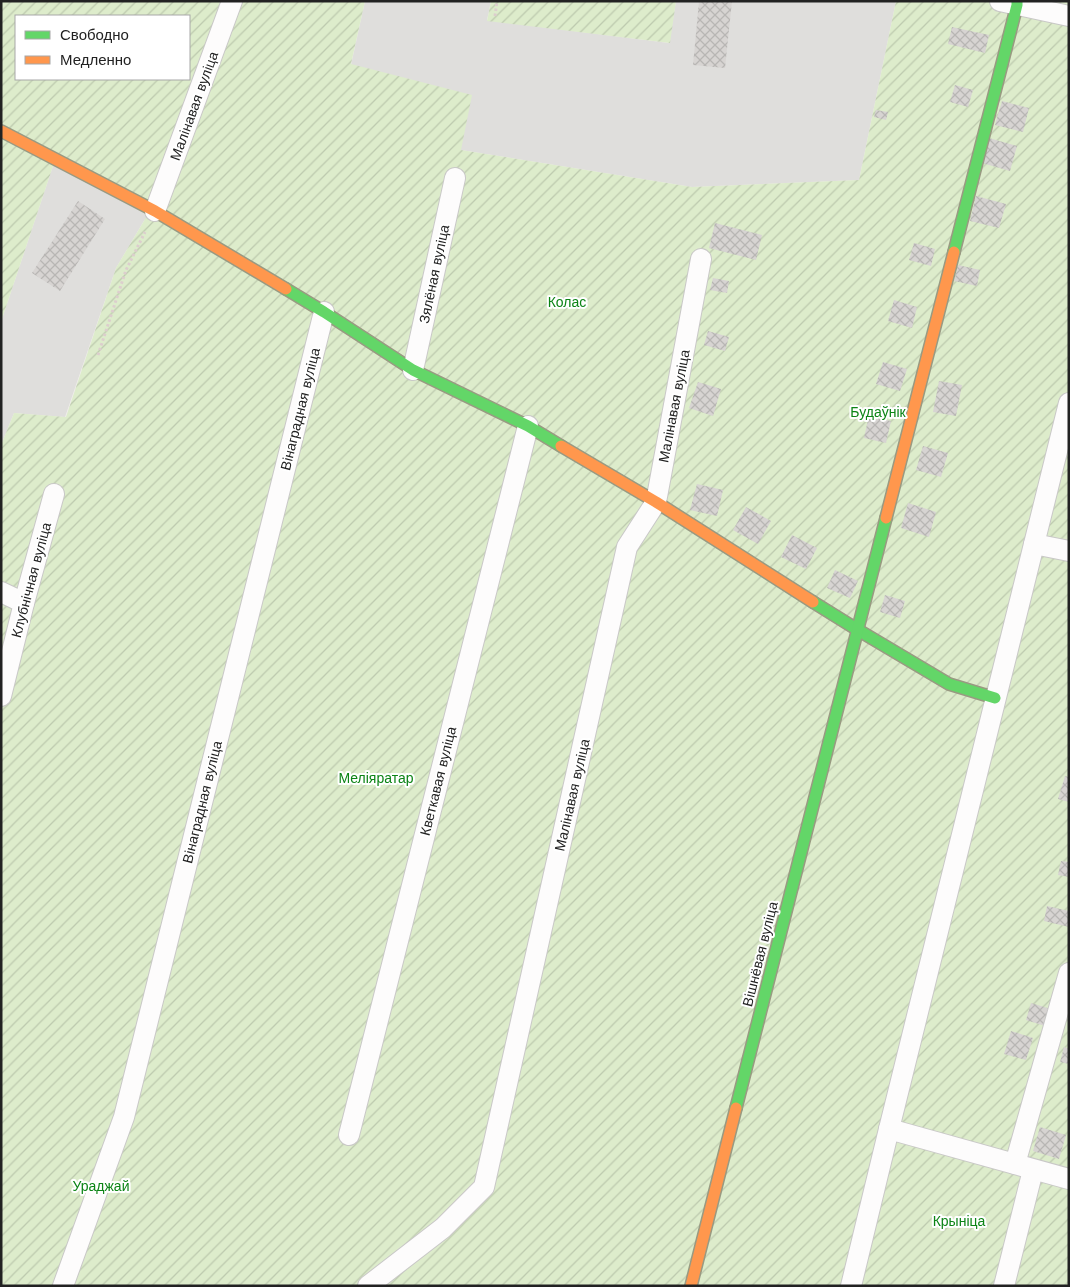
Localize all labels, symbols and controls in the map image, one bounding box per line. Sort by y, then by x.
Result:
legend [15,15,190,80]
text: Свободно [60,26,129,44]
street label: Малінавая вуліца [167,49,221,163]
text: Медленно [60,51,131,69]
street label: Зялёная вуліца [416,223,452,325]
park label: Колас [548,294,586,310]
street label: Вінаградная вуліца [277,346,323,472]
street label: Малінавая вуліца [655,348,693,464]
park label: Будаўнік [850,404,907,420]
street label: Клубнічная вуліца [8,521,54,639]
street label: Кветкавая вуліца [417,725,459,837]
street label: Малінавая вуліца [551,737,593,853]
street label: Вінаградная вуліца [179,739,225,865]
park label: Меліяратар [338,770,414,786]
street label: Вішнёвая вуліца [739,900,781,1008]
park label: Ураджай [73,1178,129,1194]
park label: Крыніца [933,1213,986,1229]

